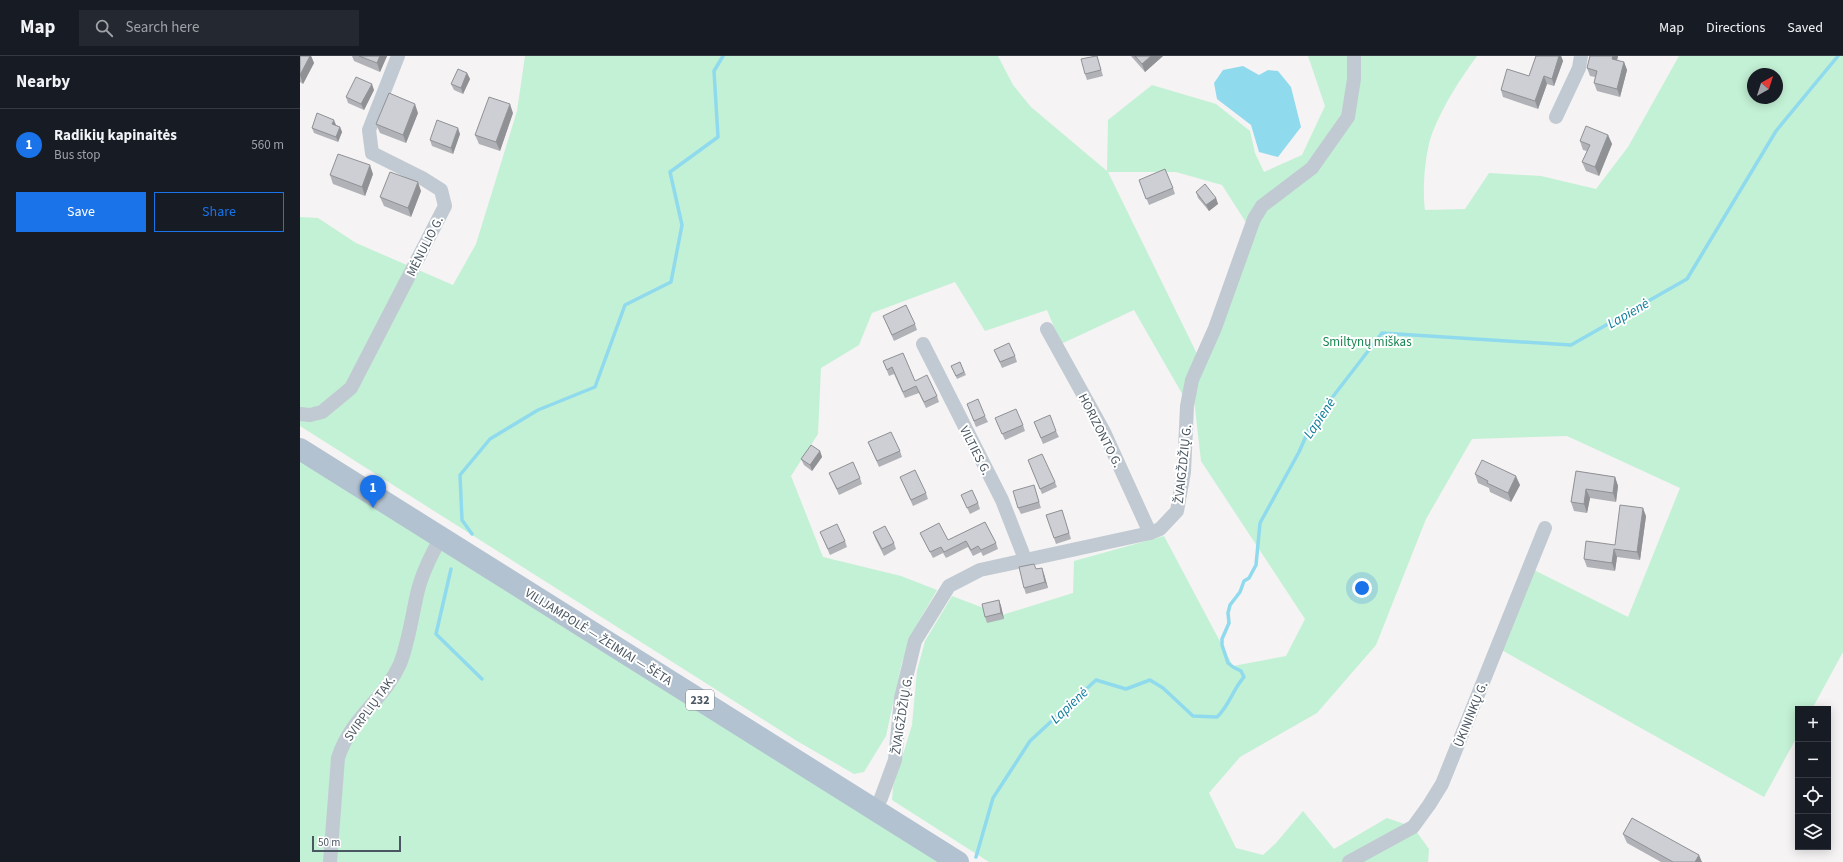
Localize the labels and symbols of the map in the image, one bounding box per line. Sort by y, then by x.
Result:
north arrow [1747,68,1783,104]
street label: MĖNULIO G. [402,213,448,280]
water label: Lapienė [1604,294,1653,334]
park label: Smiltynų miškas [1322,333,1412,351]
street label: HORIZONTO G. [1074,390,1126,471]
water label: Lapienė [1299,394,1341,443]
street label: VILTIES G. [955,423,995,478]
street label: ŽVAIGŽDŽIŲ G. [1170,424,1196,505]
pin: 1 [360,475,386,508]
your location [1352,578,1372,598]
street label: VILIJAMPOLĖ — ŽEIMIAI — ŠĖTA [521,584,676,690]
street label: SVIRPLIŲ TAK. [340,672,400,745]
street label: ŽVAIGŽDŽIŲ G. [887,675,917,756]
street label: ŪKININKŲ G. [1450,679,1492,750]
water label: Lapienė [1046,683,1093,729]
road number: 232 [686,690,714,710]
scale bar [312,834,401,853]

